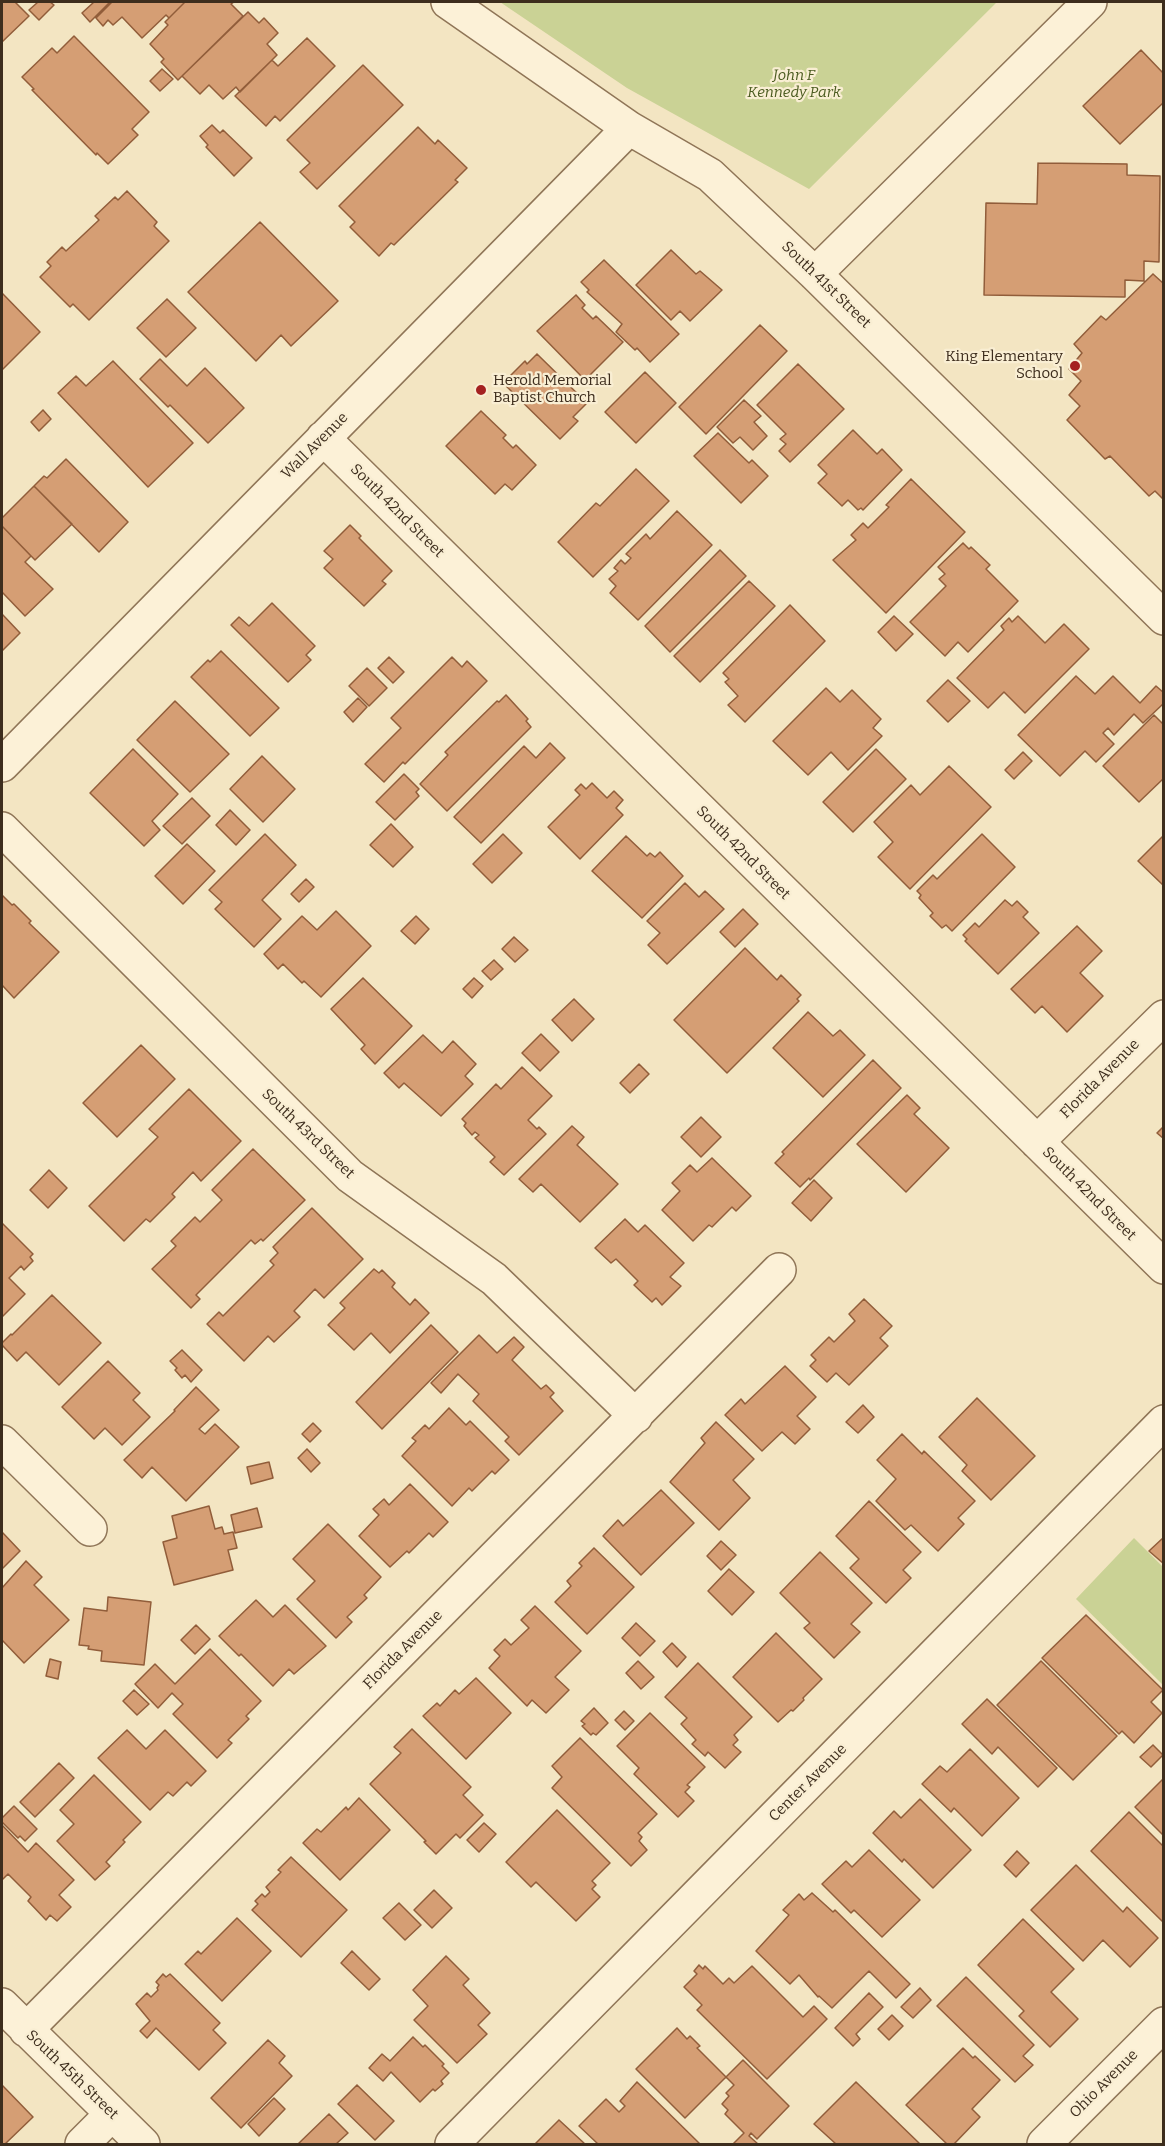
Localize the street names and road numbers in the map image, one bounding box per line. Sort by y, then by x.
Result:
street label: South 41st Street [778,238,874,332]
street label: Wall Avenue [278,409,352,483]
street label: South 42nd Street [346,460,448,562]
street label: South 42nd Street [692,802,794,904]
street label: Florida Avenue [1057,1036,1143,1122]
street label: South 43rd Street [258,1085,358,1183]
street label: South 42nd Street [1038,1143,1140,1245]
street label: Florida Avenue [360,1607,446,1693]
street label: Center Avenue [765,1740,851,1826]
street label: South 45th Street [22,2026,122,2124]
street label: Ohio Avenue [1066,2046,1142,2122]

